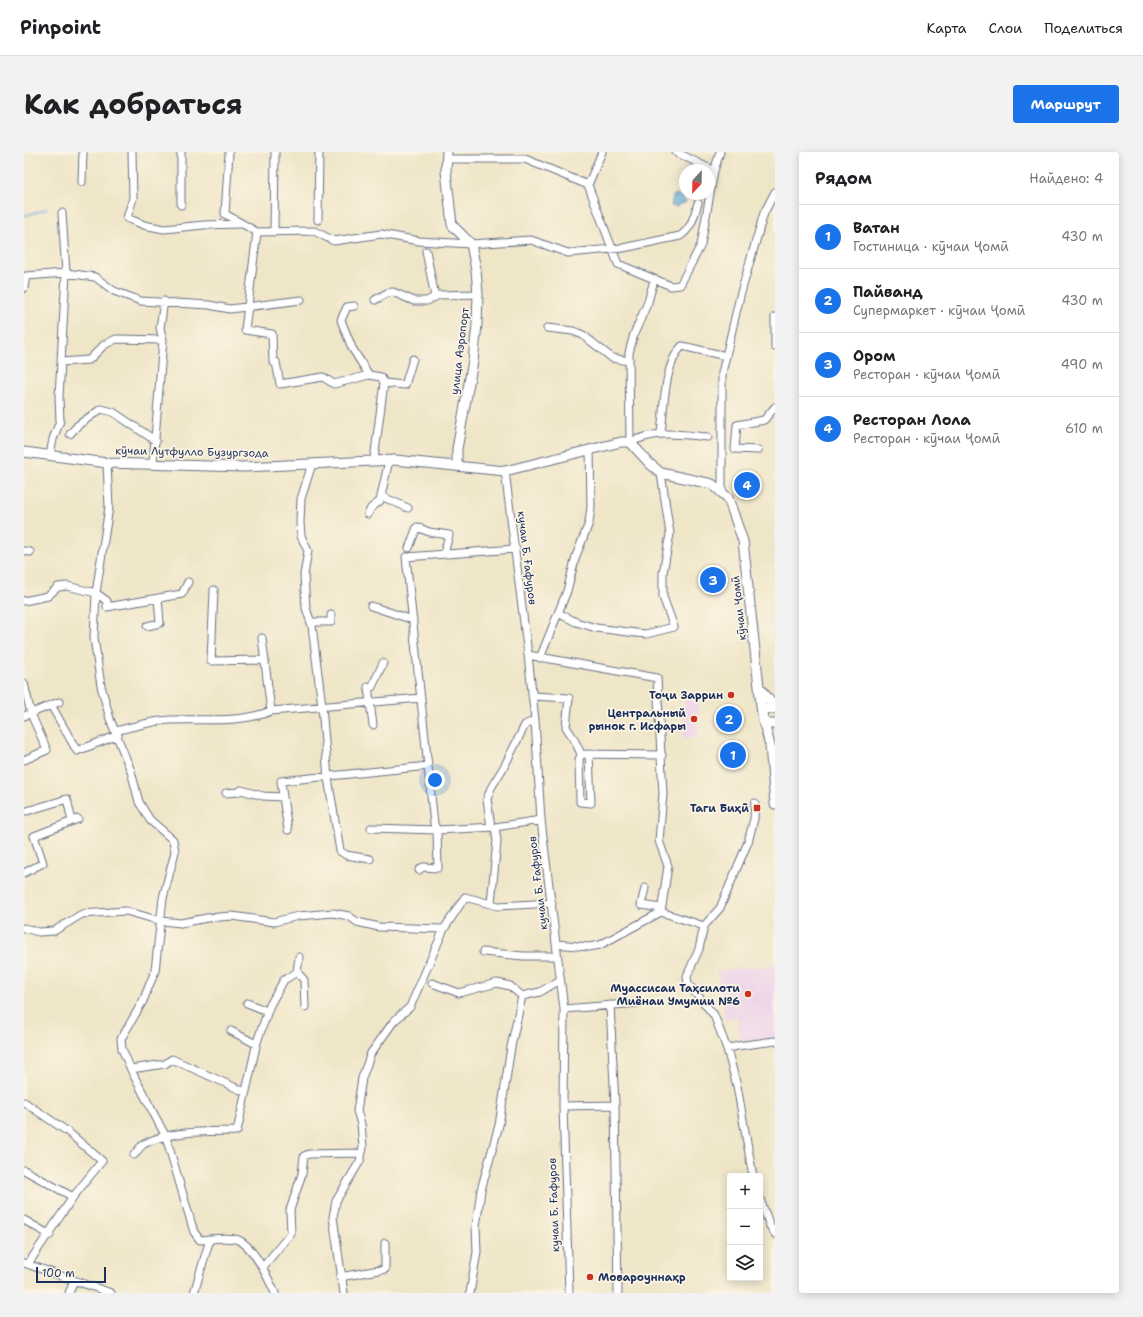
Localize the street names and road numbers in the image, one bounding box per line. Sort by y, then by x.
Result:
street label: улица Аэропорт [447,306,473,396]
street label: кӯчаи Лутфулло Бузургзода [115,443,269,461]
street label: кучаи Б. Ғафуров [514,510,540,606]
street label: кӯчаи Ҷомӣ [728,575,750,641]
street label: кучаи Б. Ғафуров [525,835,551,931]
street label: кучаи Б. Ғафуров [545,1157,563,1252]

